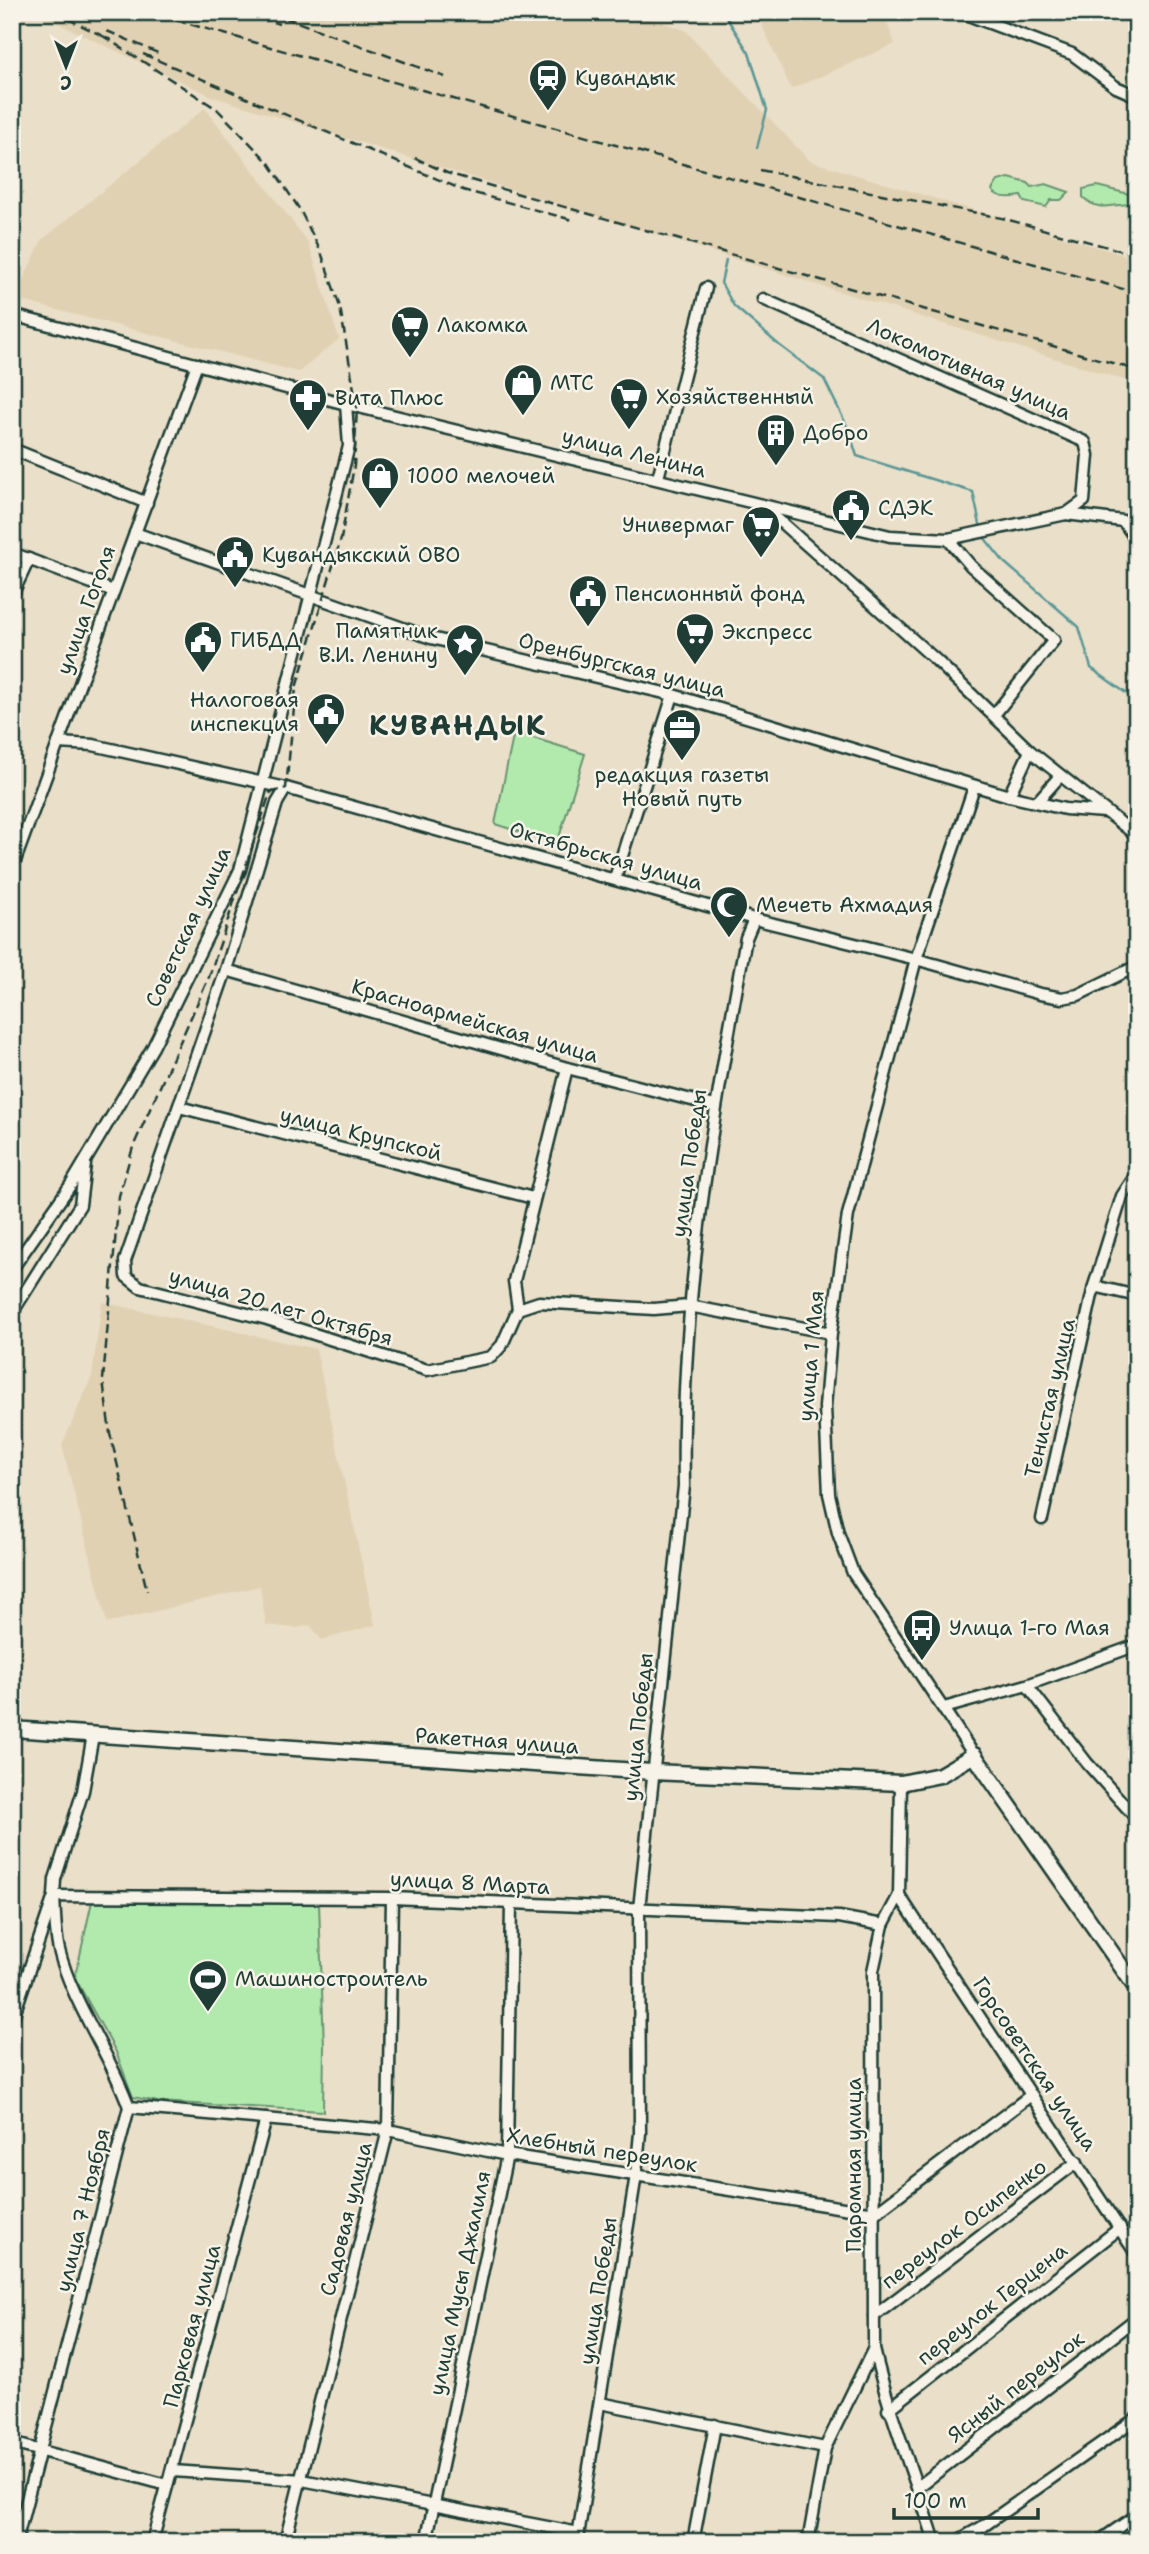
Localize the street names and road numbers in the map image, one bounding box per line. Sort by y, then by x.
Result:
street label: Локомотивная улица [862,311,1076,427]
street label: улица Ленина [559,422,709,484]
street label: улица Гоголя [50,541,122,679]
street label: Оренбургская улица [516,626,728,704]
street label: Октябрьская улица [506,815,706,897]
street label: Советская улица [139,842,237,1012]
street label: Красноармейская улица [348,972,602,1070]
street label: улица Победы [665,1087,713,1239]
street label: улица Крупской [277,1100,445,1168]
street label: улица 20 лет Октября [166,1262,396,1352]
street label: улица 1 Мая [791,1289,831,1423]
street label: Тенистая улица [1018,1315,1082,1481]
street label: улица Победы [616,1651,660,1803]
street label: Ракетная улица [414,1721,580,1761]
street label: улица 8 Марта [389,1865,551,1901]
street label: Горсоветская улица [966,1971,1104,2157]
street label: Паромная улица [840,2077,868,2253]
street label: Хлебный переулок [505,2121,699,2179]
street label: улица 7 Ноября [49,2125,117,2295]
street label: Садовая улица [313,2139,379,2299]
street label: переулок Осипенко [876,2153,1052,2295]
street label: улица Мусы Джалиля [423,2168,497,2398]
street label: улица Победы [572,2215,624,2367]
street label: переулок Герцена [911,2236,1073,2372]
street label: Парковая улица [157,2241,227,2411]
street label: Ясный переулок [942,2325,1090,2449]

